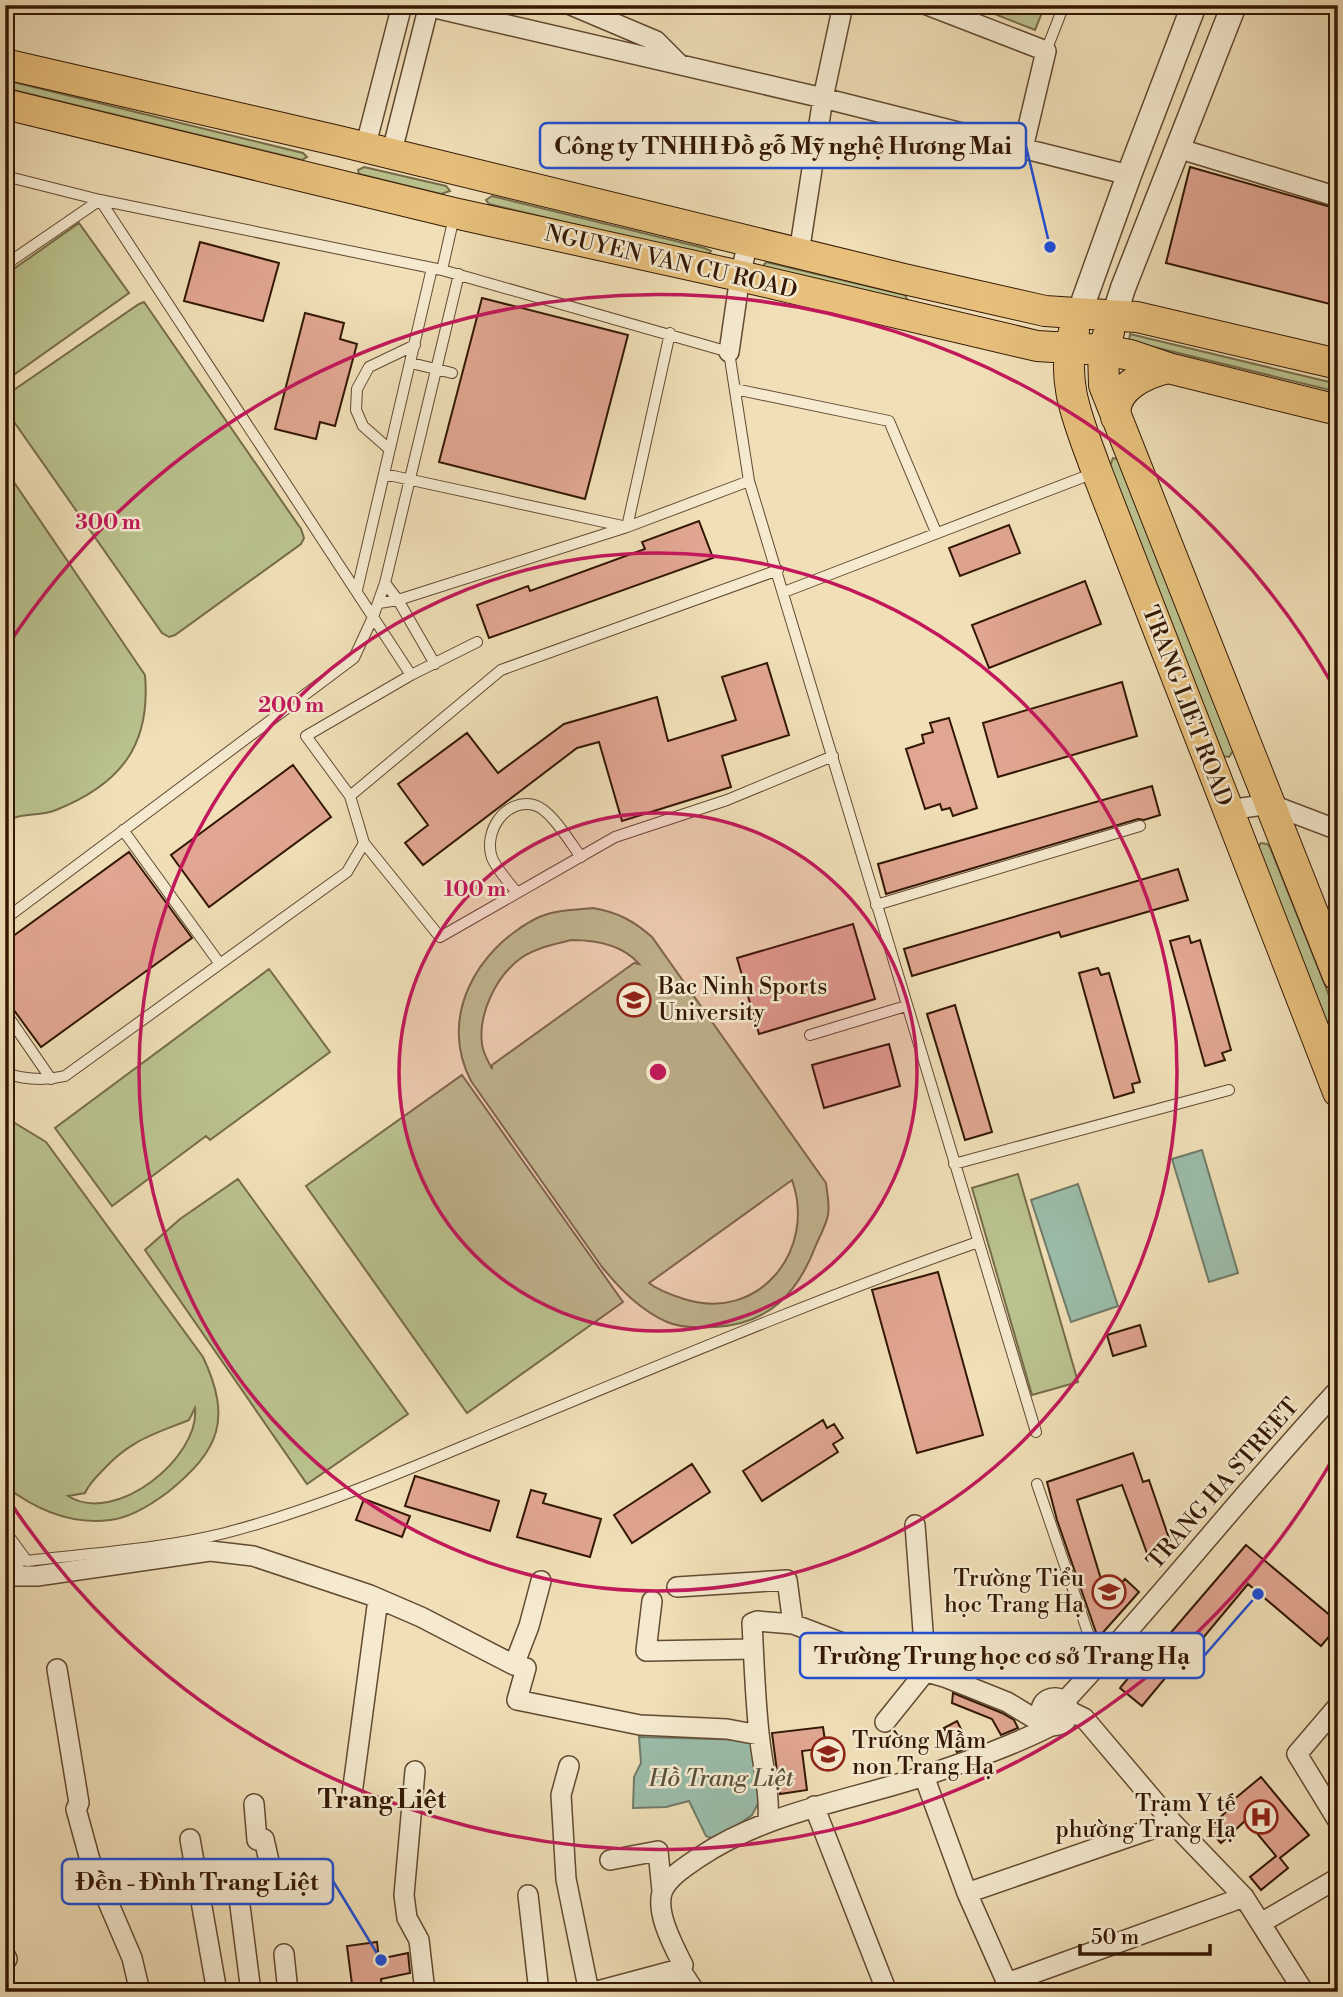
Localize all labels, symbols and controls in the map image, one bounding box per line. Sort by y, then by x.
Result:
callout: Công ty TNHH Đồ gỗ Mỹ nghệ Hương Mai [540,123,1026,168]
text: Công ty TNHH Đồ gỗ Mỹ nghệ Hương Mai [554,132,1012,162]
street label: NGUYEN VAN CU ROAD [542,219,800,305]
text: 300 m [75,510,141,536]
street label: TRANG LIET ROAD [1136,602,1238,810]
text: 200 m [258,693,324,719]
text: 100 m [444,877,506,903]
place label: Bac Ninh Sports University [657,973,827,1027]
school or university icon: Bac Ninh Sports University [615,981,653,1019]
centre of rings [646,1060,670,1084]
street label: TRANG HA STREET [1141,1393,1305,1575]
place label: Trường Tiểu học Trang Hạ [944,1565,1084,1619]
school or university icon: Trường Tiểu học Trang Hạ [1090,1573,1128,1611]
callout: Trường Trung học cơ sở Trang Hạ [800,1633,1204,1678]
text: Trường Trung học cơ sở Trang Hạ [814,1642,1191,1672]
place label: Trường Mầm non Trang Hạ [852,1727,995,1781]
school or university icon: Trường Mầm non Trang Hạ [809,1735,847,1773]
water label: Hồ Trang Liệt [648,1764,795,1794]
district label: Trang Liệt [318,1784,447,1816]
place label: Trạm Y tế phường Trang Hạ [1055,1790,1236,1844]
hospital icon: Trạm Y tế phường Trang Hạ [1242,1798,1280,1836]
callout: Đền - Đình Trang Liệt [62,1859,333,1904]
text: Đền - Đình Trang Liệt [75,1868,319,1898]
scale bar [1080,1913,1210,1957]
text: 50 m [1091,1925,1139,1951]

